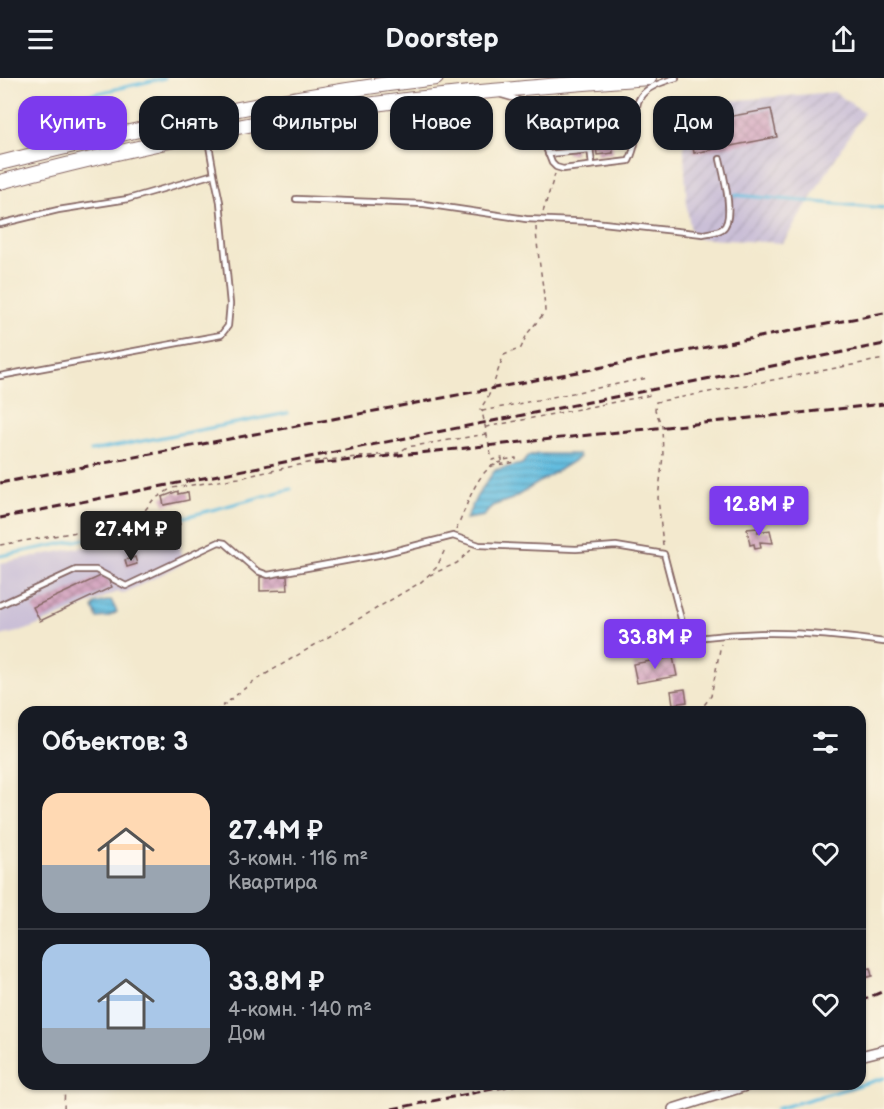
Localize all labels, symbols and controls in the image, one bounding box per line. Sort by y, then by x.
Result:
icon: menu [24,23,57,56]
text: Doorstep [385,23,499,55]
icon: share [827,23,860,56]
chip: Купить [18,96,127,150]
chip: Снять [139,96,239,150]
chip: Фильтры [251,96,378,150]
chip: Новое [390,96,493,150]
chip: Квартира [505,96,641,150]
chip: Дом [653,96,734,150]
pin: 12.8M ₽ [704,486,814,537]
text: 12.8M ₽ [723,493,795,517]
pin: 27.4M ₽ [76,511,186,562]
text: 27.4M ₽ [95,518,167,542]
pin: 33.8M ₽ [600,619,710,670]
text: 33.8M ₽ [618,626,692,650]
icon: filters [809,726,842,759]
text: Объектов: 3 [42,727,188,758]
text: 27.4M ₽ [228,816,323,847]
icon: home [90,817,162,889]
icon: heart [809,837,842,870]
text: 3-комн. · 116 m² [228,847,368,871]
text: Квартира [228,871,318,895]
text: 33.8M ₽ [228,967,324,998]
icon: home [90,968,162,1040]
icon: heart [809,988,842,1021]
text: 4-комн. · 140 m² [228,998,372,1022]
text: Дом [228,1022,266,1046]

